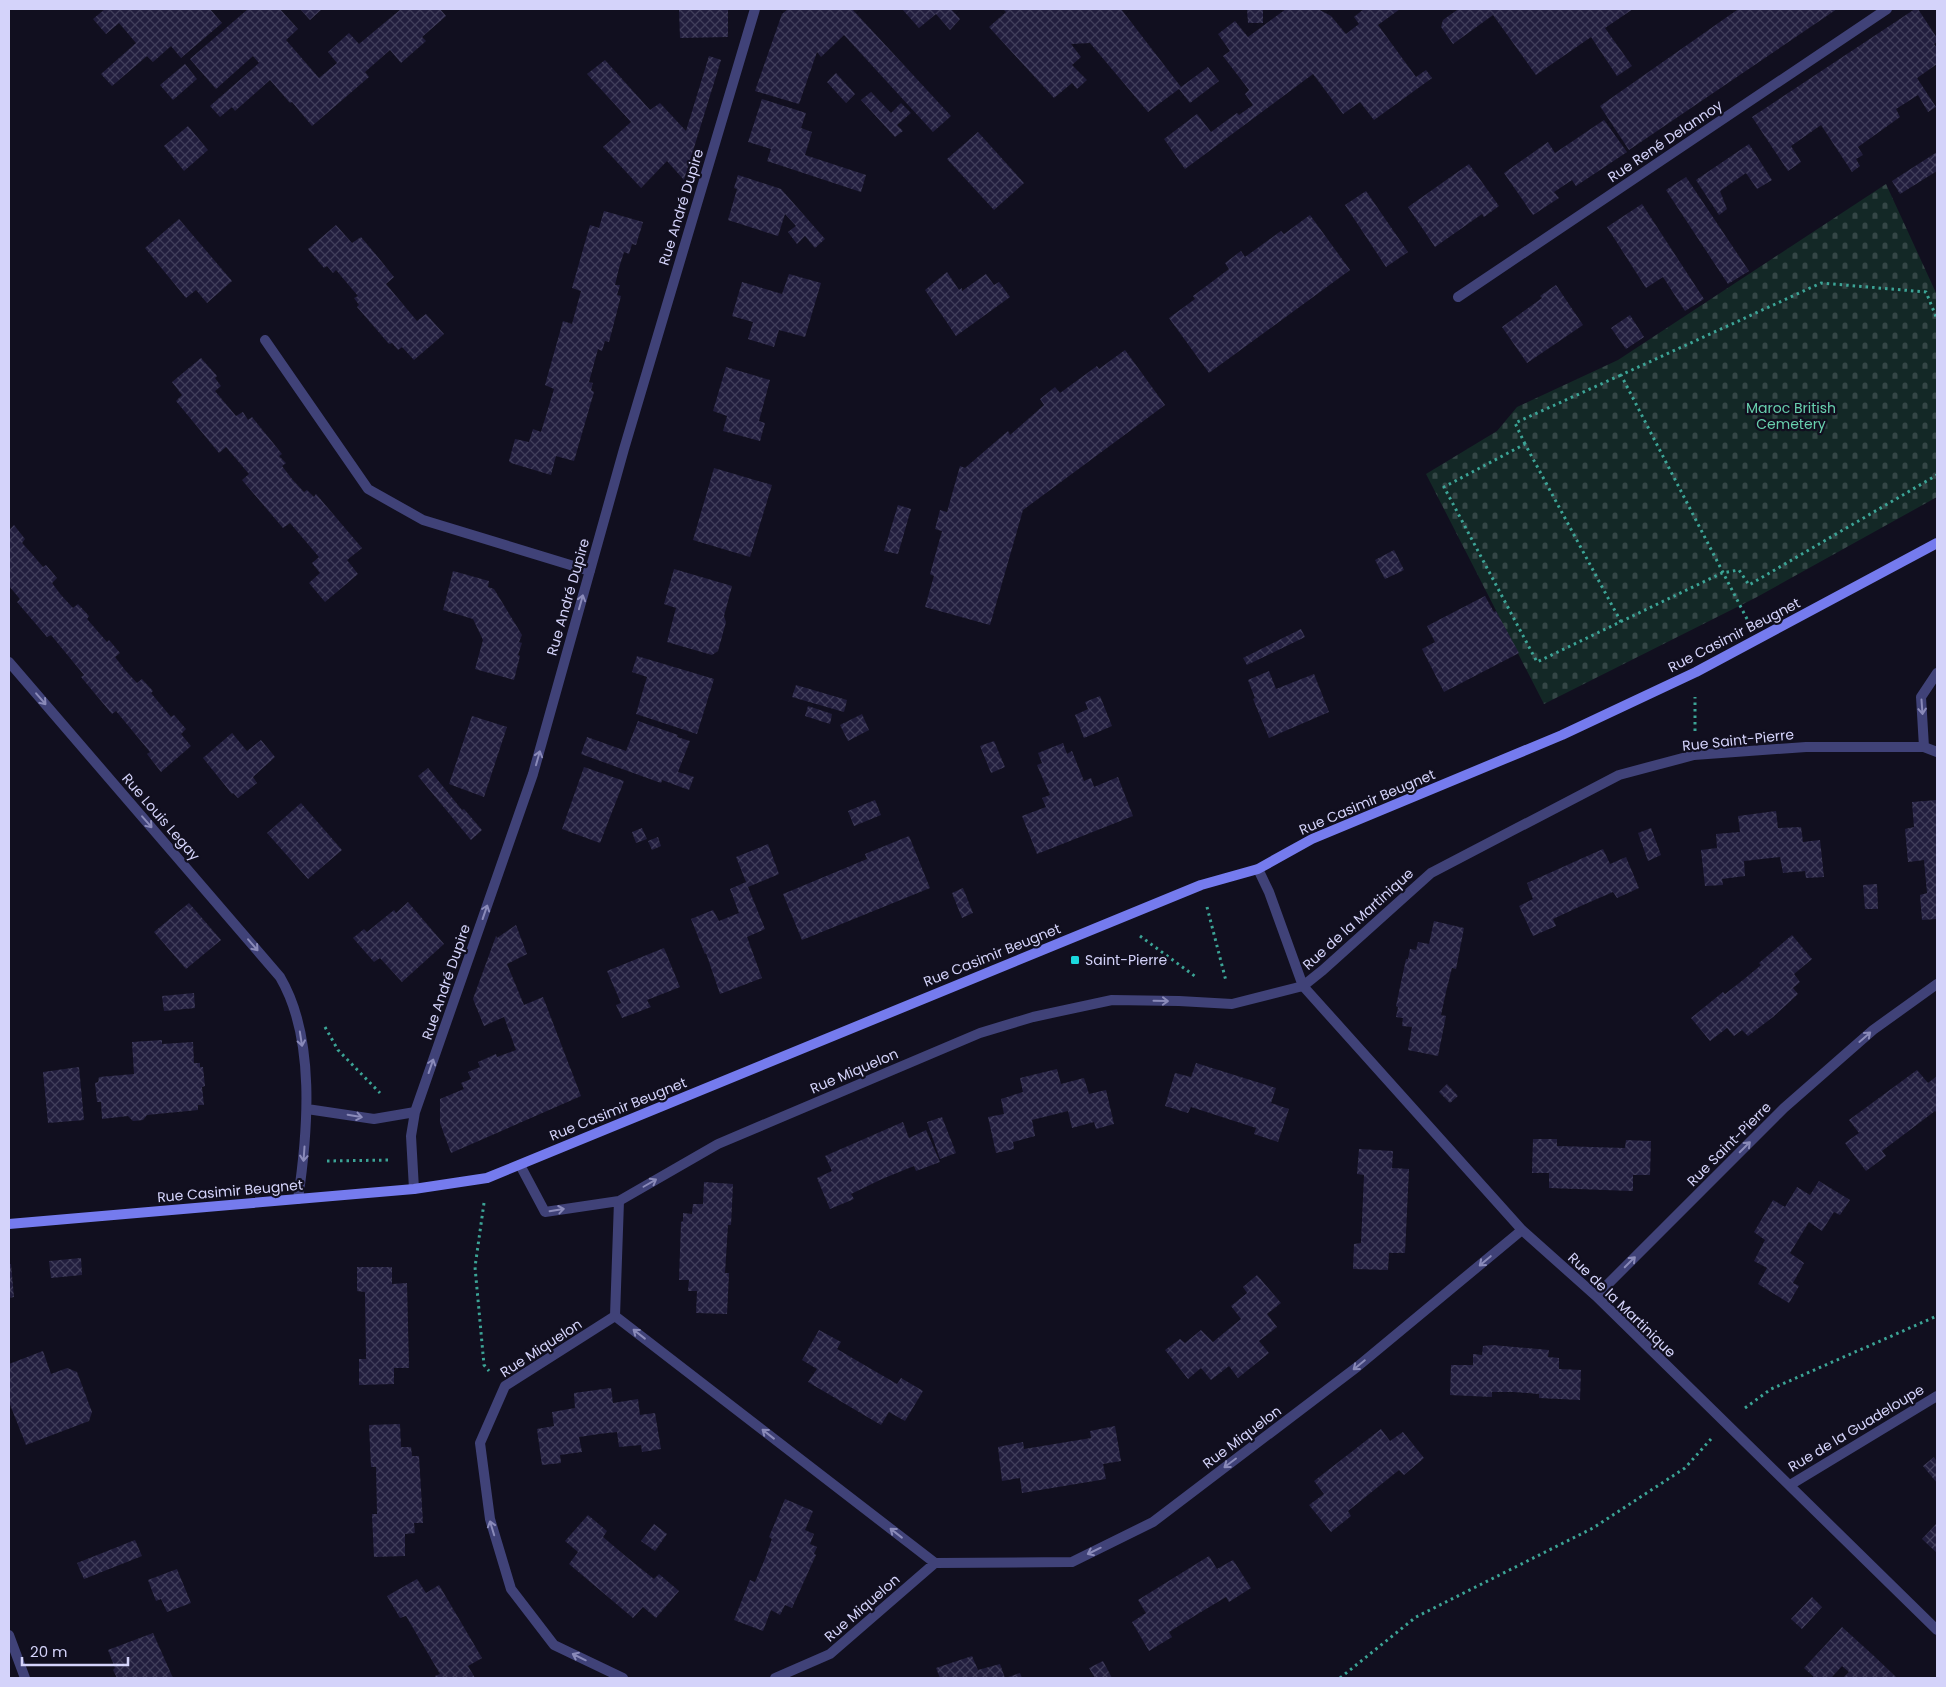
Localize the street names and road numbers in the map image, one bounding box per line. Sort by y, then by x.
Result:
street label: Rue René Delannoy [1604,95,1727,187]
street label: Rue André Dupire [654,146,708,268]
street label: Rue André Dupire [542,536,594,658]
street label: Rue Casimir Beugnet [1664,593,1804,677]
street label: Rue Saint-Pierre [1681,724,1795,756]
street label: Rue Casimir Beugnet [1296,764,1438,840]
street label: Rue Louis Legay [117,769,205,865]
street label: Rue de la Martinique [1298,863,1418,974]
street label: Rue Casimir Beugnet [920,918,1064,992]
street label: Rue André Dupire [417,921,475,1042]
street label: Rue Miquelon [807,1043,901,1099]
street label: Rue Casimir Beugnet [546,1072,690,1146]
street label: Rue Saint-Pierre [1682,1097,1776,1191]
street label: Rue Casimir Beugnet [156,1175,304,1207]
street label: Rue de la Martinique [1564,1248,1681,1362]
street label: Rue Miquelon [496,1314,586,1382]
street label: Rue de la Guadeloupe [1784,1379,1928,1477]
street label: Rue Miquelon [1199,1401,1285,1473]
street label: Rue Miquelon [820,1570,904,1646]

